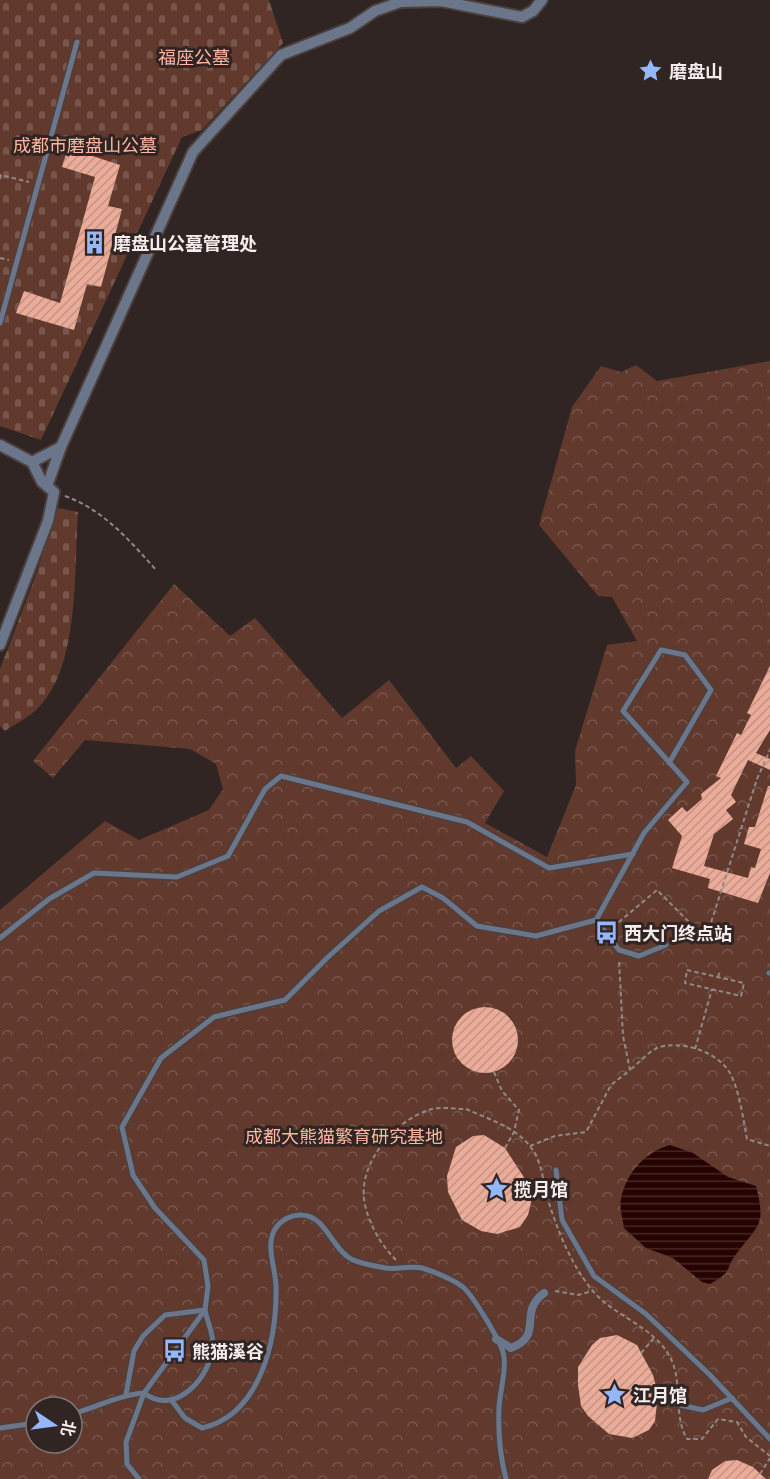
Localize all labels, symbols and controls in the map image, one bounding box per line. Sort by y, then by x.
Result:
park label: 福座公墓 [158,44,230,71]
place icon: 磨盘山 [638,58,664,84]
place label: 磨盘山 [669,58,723,85]
park label: 成都市磨盘山公墓 [13,132,157,159]
building icon: 磨盘山公墓管理处 [82,230,108,256]
place label: 磨盘山公墓管理处 [113,230,257,257]
bus stop icon: 西大门终点站 [593,920,619,946]
place label: 西大门终点站 [624,920,732,947]
park label: 成都大熊猫繁育研究基地 [245,1123,443,1150]
place icon: 揽月馆 [483,1176,509,1202]
place label: 揽月馆 [514,1176,568,1203]
bus stop icon: 熊猫溪谷 [161,1338,187,1364]
place label: 熊猫溪谷 [192,1338,264,1365]
place icon: 江月馆 [602,1382,628,1408]
place label: 江月馆 [633,1382,687,1409]
north arrow [24,1395,84,1455]
text: 北 [55,1418,82,1439]

